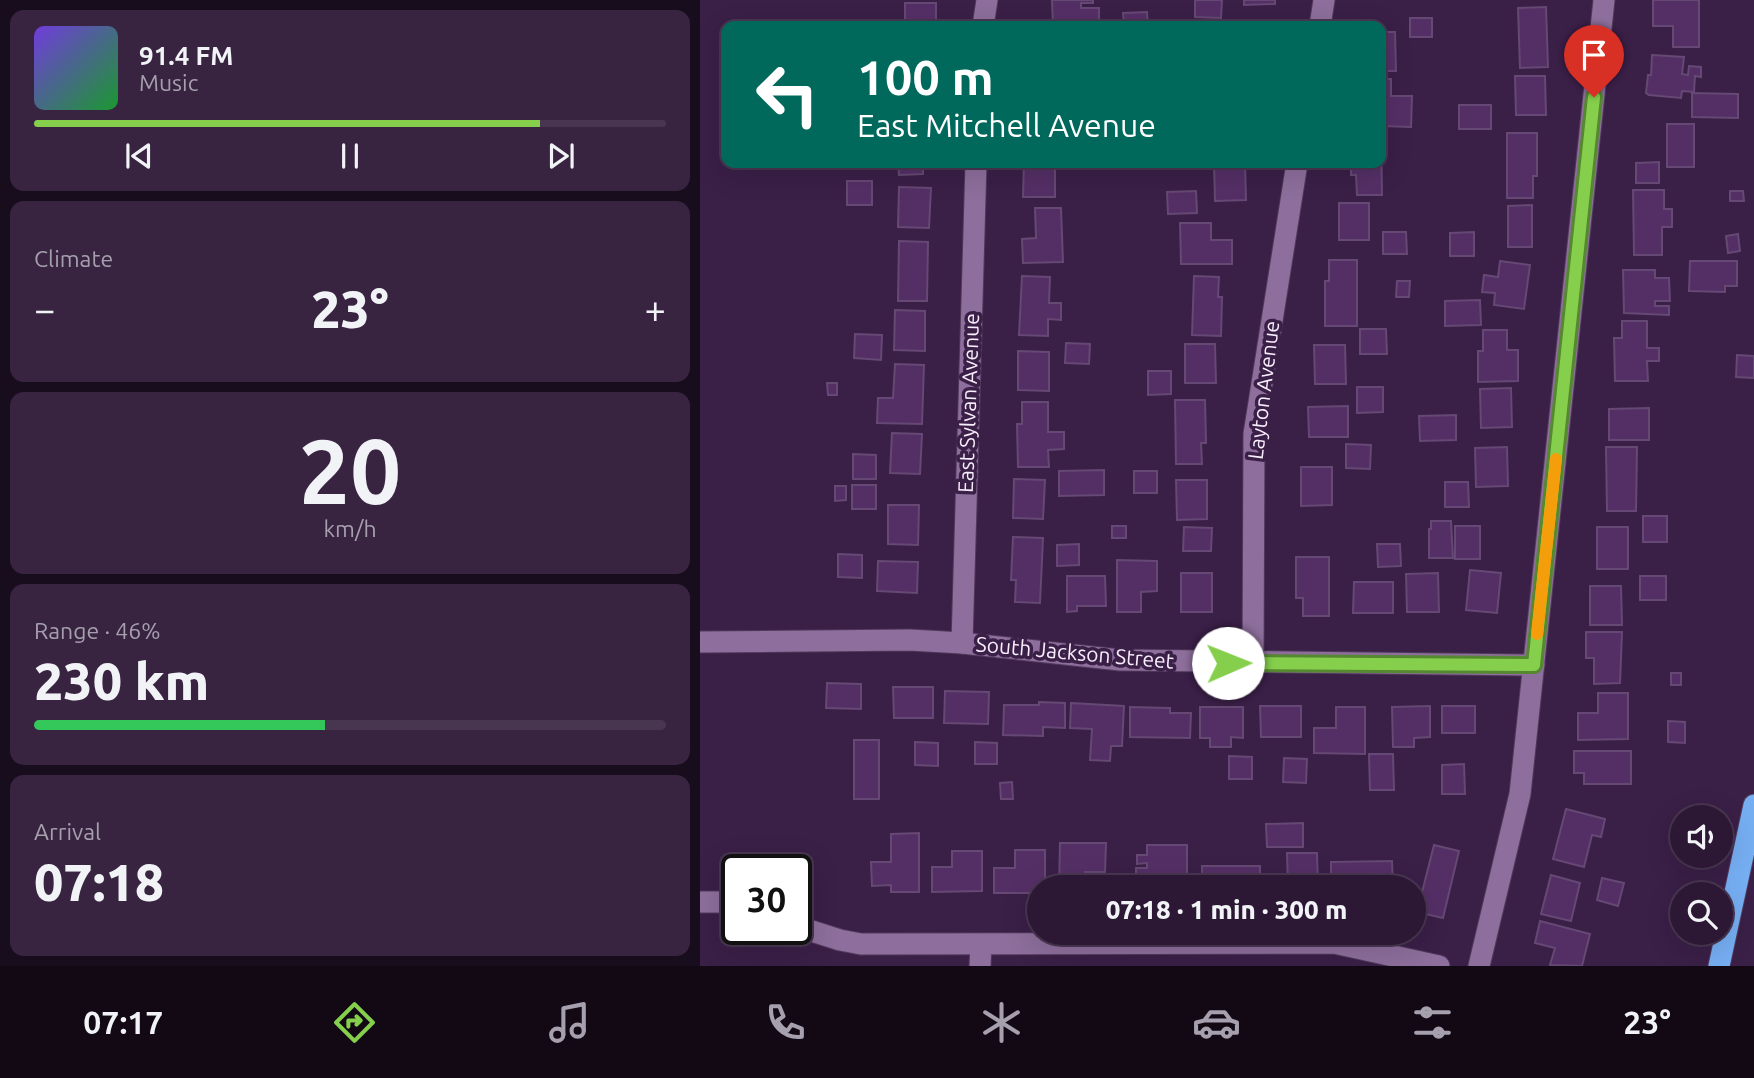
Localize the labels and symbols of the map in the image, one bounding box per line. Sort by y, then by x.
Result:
pin [1564,25,1624,97]
street label: East Sylvan Avenue [953,313,983,493]
street label: Layton Avenue [1243,319,1283,461]
position arrow [1191,626,1265,700]
street label: South Jackson Street [975,631,1175,673]
speed limit sign: 30 [721,854,812,945]

